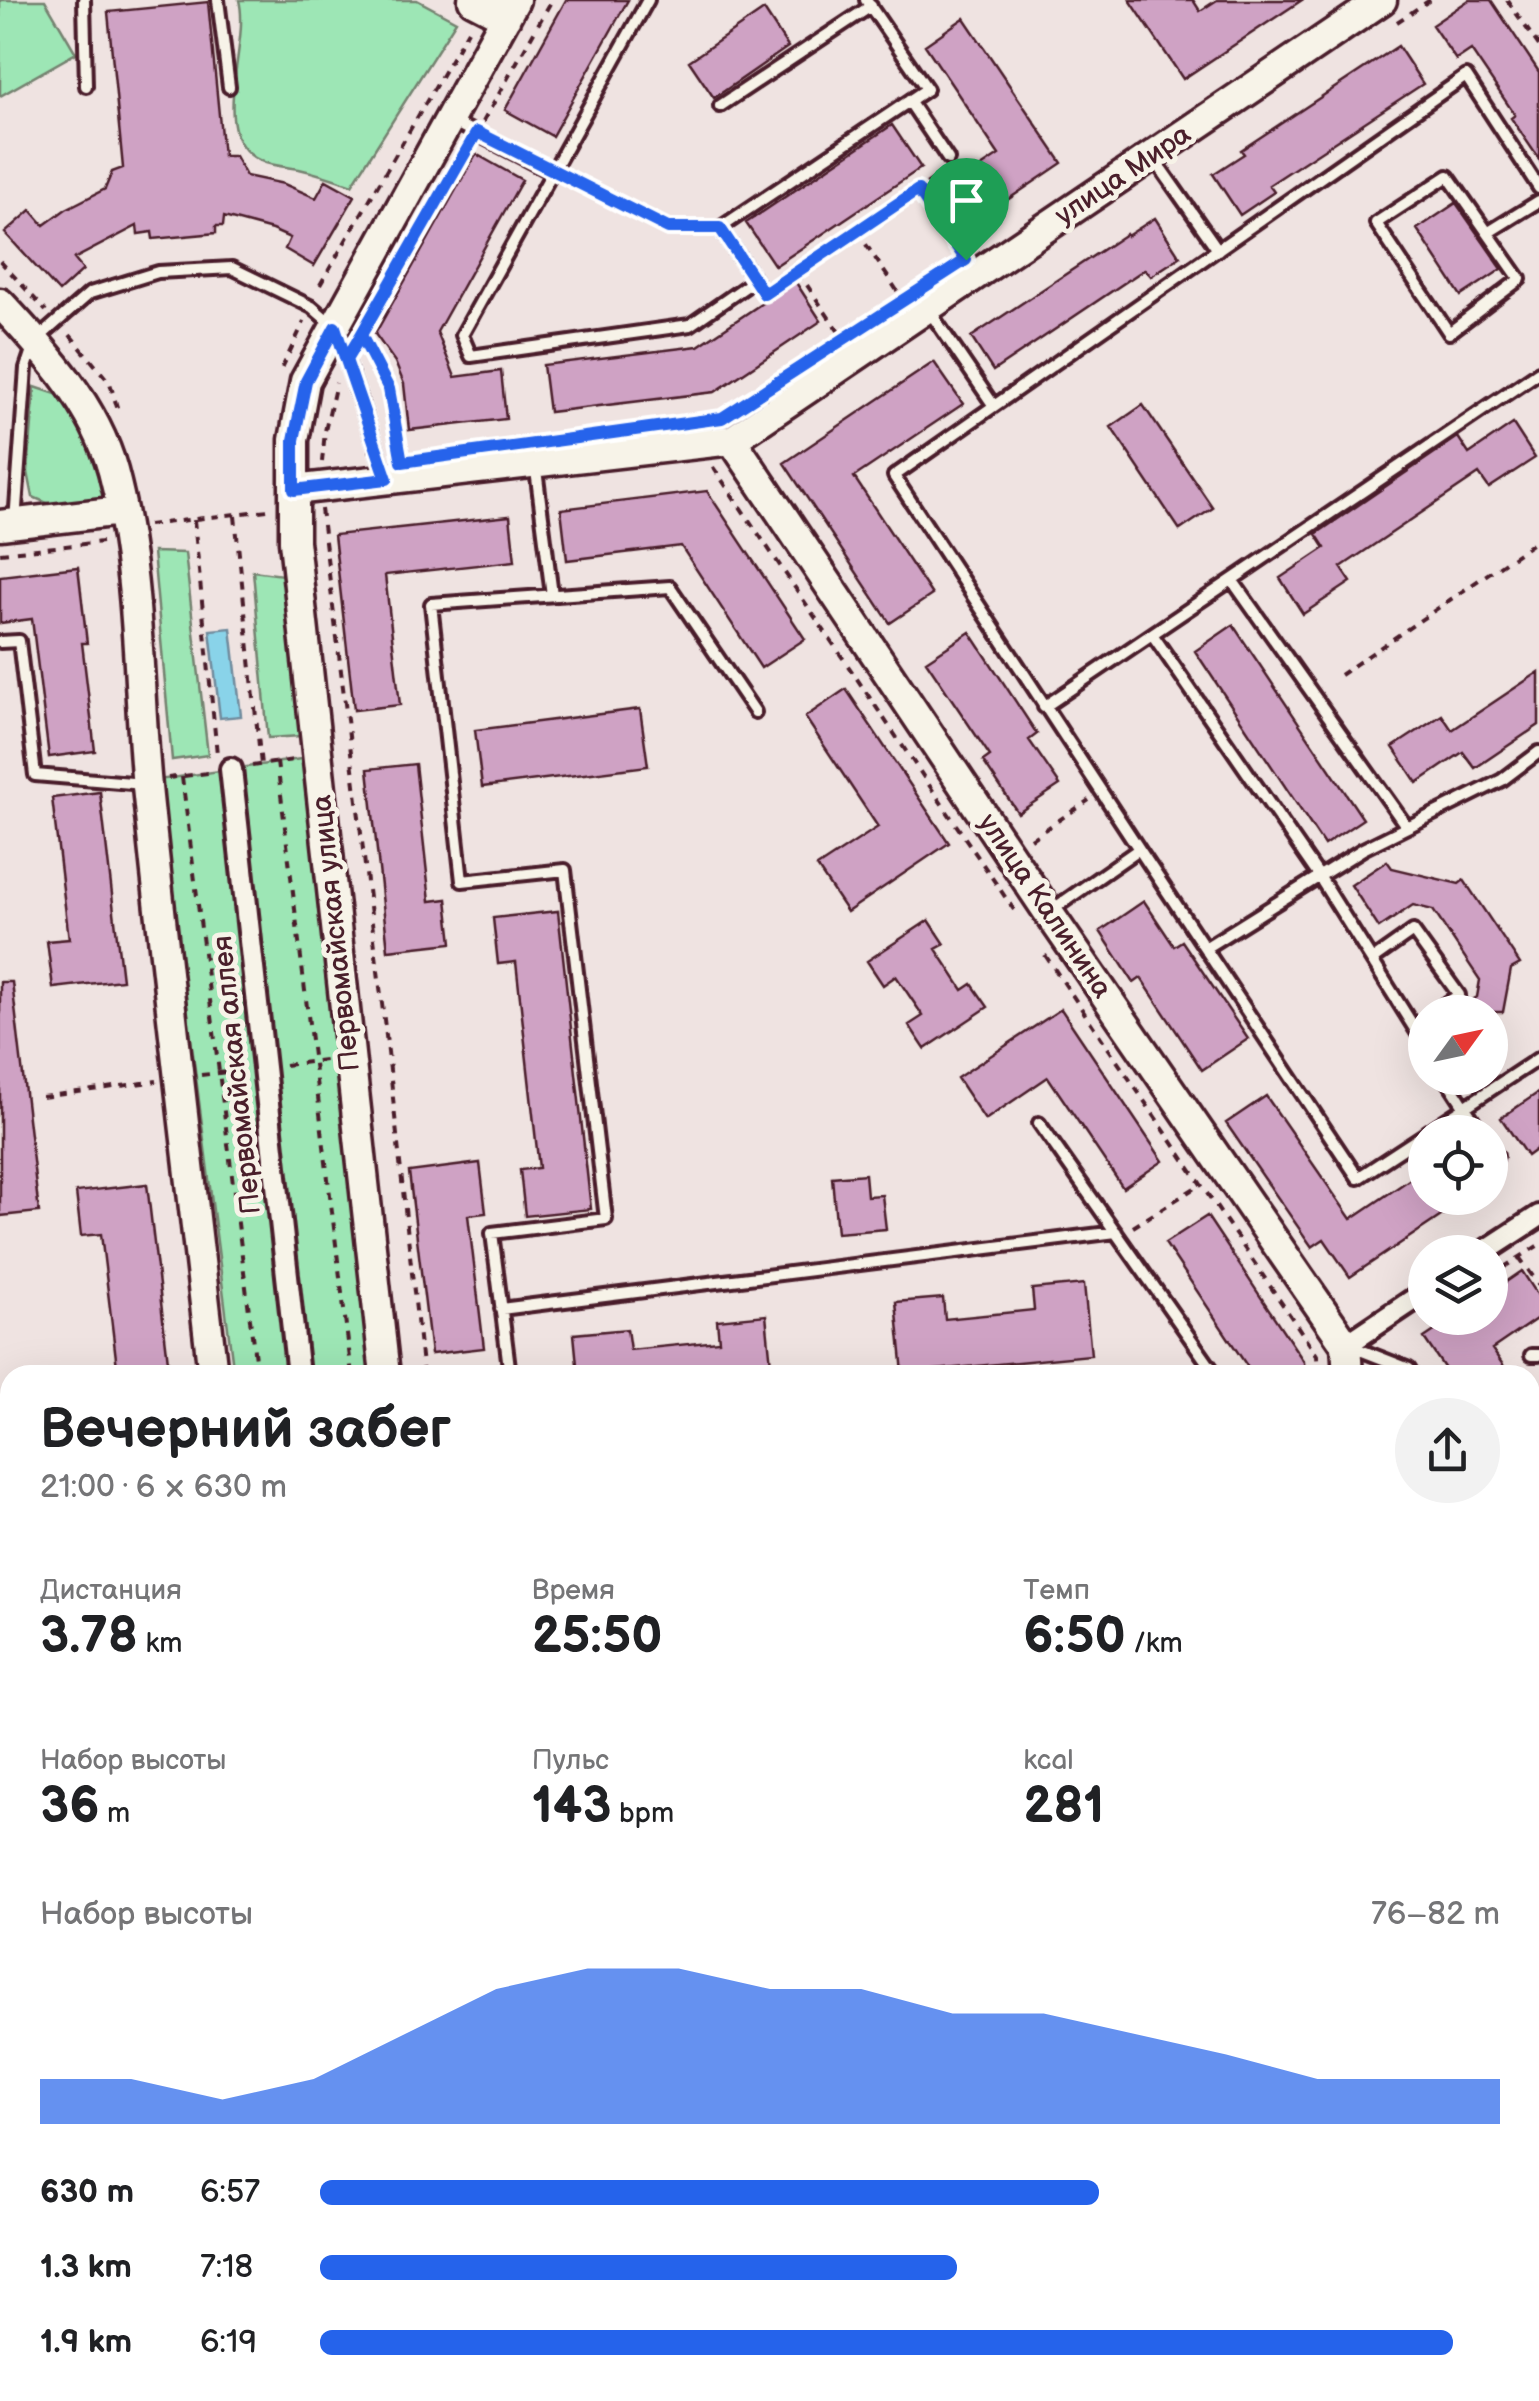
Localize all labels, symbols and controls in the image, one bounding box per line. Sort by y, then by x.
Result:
street label: улица Мира [1049,117,1197,232]
pin [924,158,1009,261]
icon: arrive [939,173,994,228]
street label: Первомайская улица [305,793,367,1073]
street label: улица Калинина [971,808,1119,1005]
street label: Первомайская аллея [206,934,268,1216]
north arrow [1408,995,1508,1095]
map controls [1408,995,1508,1335]
button: locate [1408,1115,1508,1215]
button: layers [1408,1235,1508,1335]
text: Вечерний забег [40,1397,451,1464]
button: share [1395,1398,1500,1503]
text: 21:00 · 6 × 630 m [40,1468,287,1507]
text: Дистанция [40,1574,182,1607]
text: Время [532,1574,615,1607]
text: Темп [1023,1574,1090,1607]
text: 3.78 [40,1607,138,1667]
text: 25:50 [532,1607,662,1667]
text: 6:50 [1023,1607,1126,1667]
text: km [138,1627,182,1660]
text: /km [1126,1627,1183,1660]
text: Набор высоты [40,1744,226,1777]
text: Пульс [532,1744,609,1777]
text: kcal [1023,1744,1074,1777]
text: 36 [40,1777,100,1837]
text: 143 [532,1777,611,1837]
text: 281 [1023,1777,1104,1837]
text: m [100,1797,130,1830]
text: bpm [611,1797,674,1830]
text: Набор высоты [40,1895,253,1934]
text: 76–82 m [1371,1895,1500,1934]
text: 630 m [40,2173,134,2212]
text: 6:57 [200,2173,260,2212]
text: 1.3 km [40,2248,132,2287]
text: 7:18 [200,2248,253,2287]
text: 1.9 km [40,2323,132,2362]
text: 6:19 [200,2323,257,2362]

